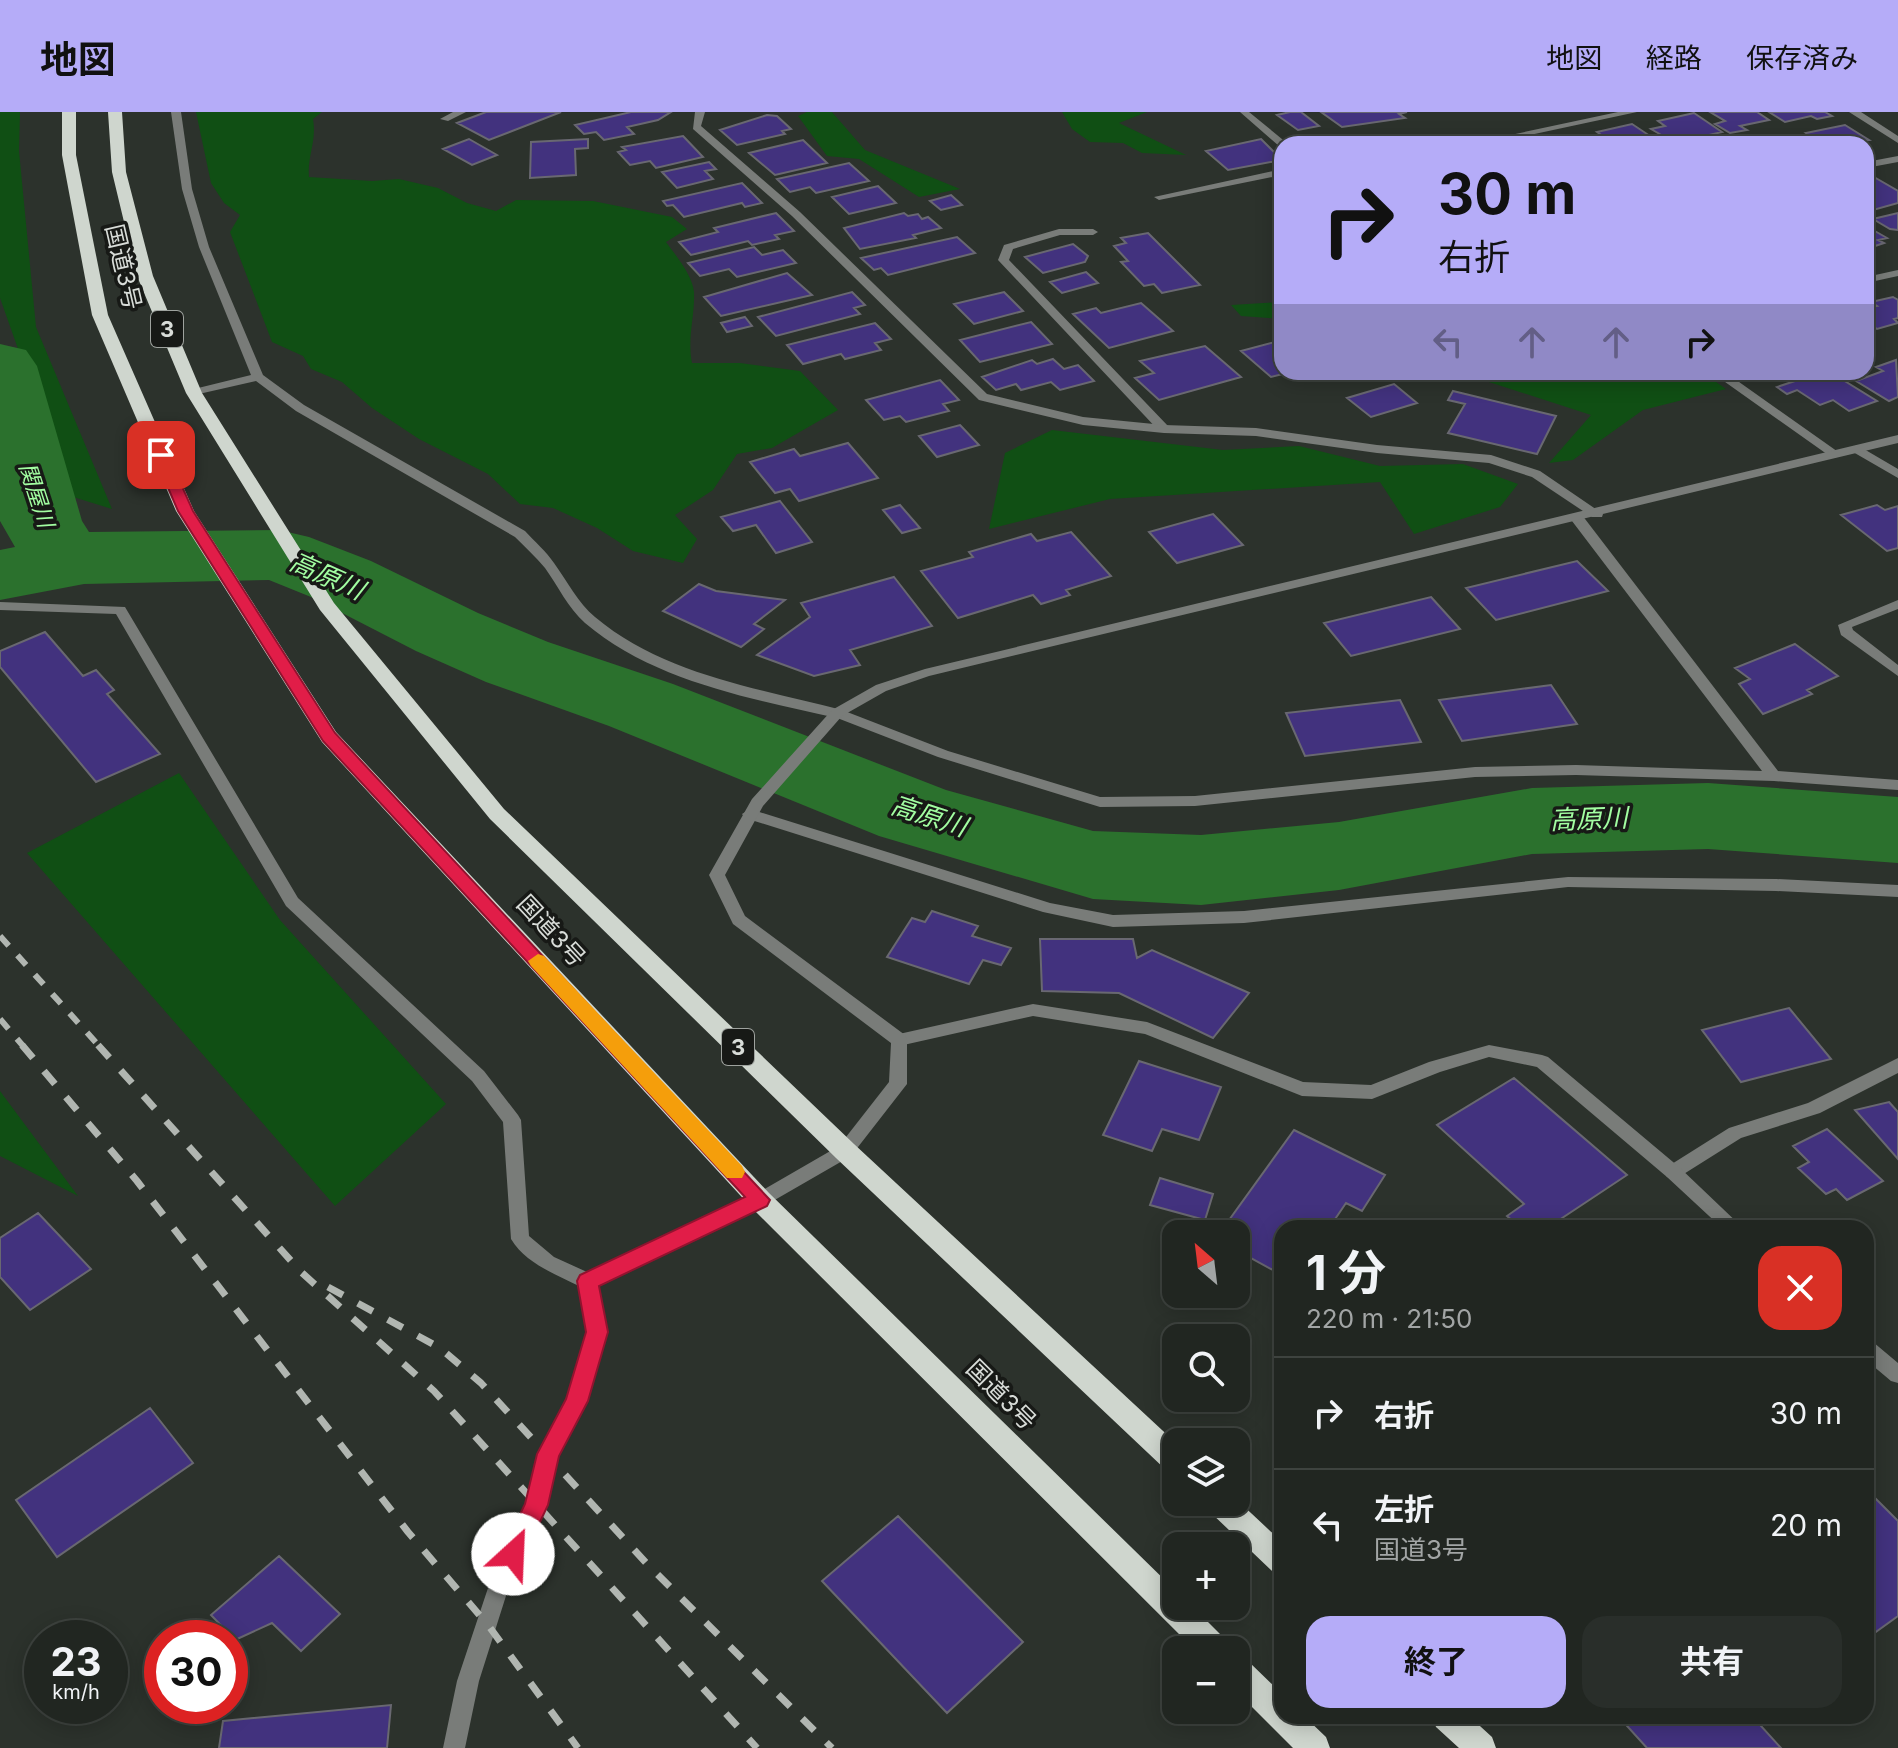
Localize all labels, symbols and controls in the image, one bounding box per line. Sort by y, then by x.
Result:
text: 地図 [40,36,116,82]
text: 地図 [1546,41,1602,75]
text: 経路 [1646,41,1702,75]
text: 保存済み [1746,41,1858,75]
text: 30 m [1438,160,1576,228]
icon: right [1306,168,1410,272]
street label: 国道3号 [100,221,147,312]
text: 右折 [1438,235,1510,279]
road number: 3 [151,311,183,347]
icon: left [1426,320,1470,364]
icon: ahead [1510,320,1554,364]
icon: ahead [1594,320,1638,364]
icon: right [1678,320,1722,364]
pin [127,421,195,489]
icon: arrive [139,433,183,477]
water label: 関屋川 [14,460,60,532]
water label: 高原川 [285,546,372,607]
water label: 高原川 [887,789,974,843]
water label: 高原川 [1549,802,1631,835]
street label: 国道3号 [511,889,592,972]
road number: 3 [722,1029,754,1065]
north arrow [1162,1220,1250,1308]
map controls [1162,1220,1250,1724]
text: 1 分 [1306,1243,1386,1302]
button: close [1758,1246,1842,1330]
text: 220 m · 21:50 [1306,1303,1472,1334]
button: search [1162,1324,1250,1412]
street label: 国道3号 [960,1354,1042,1436]
icon: right [1306,1391,1350,1435]
text: 30 m [1770,1395,1842,1431]
text: 右折 [1374,1397,1434,1433]
button: layers [1162,1428,1250,1516]
text: 左折 [1374,1491,1434,1527]
icon: left [1306,1503,1350,1547]
text: 20 m [1770,1507,1842,1543]
position arrow [471,1512,555,1596]
button: + [1162,1532,1250,1620]
text: 国道3号 [1374,1534,1468,1565]
button: 終了 [1306,1616,1566,1708]
button: 共有 [1582,1616,1842,1708]
speed limit sign: 30 [144,1620,248,1724]
button: − [1162,1636,1250,1724]
text: 23 [50,1637,102,1686]
text: km/h [52,1680,100,1704]

